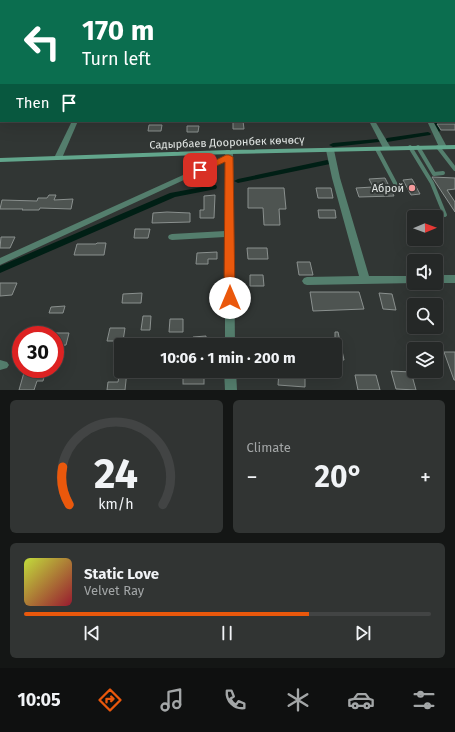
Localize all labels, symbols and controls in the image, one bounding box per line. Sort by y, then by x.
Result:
text: 170 m [82,14,154,47]
icon: left [16,16,68,68]
text: Turn left [82,48,151,70]
icon: arrive [58,92,80,114]
text: Then [16,94,50,112]
street label: Садырбаев Дооронбек көчөсү [149,133,305,152]
pin [183,153,217,187]
icon: arrive [189,159,211,181]
place label: Аброй [372,182,404,195]
marker: Аброй [407,183,417,193]
north arrow [407,210,443,246]
map controls [407,210,443,378]
button: sound [407,254,443,290]
position arrow [209,277,251,319]
button: search [407,298,443,334]
speed limit sign: 30 [12,326,64,378]
button: layers [407,342,443,378]
text: 10:06 · 1 min · 200 m [160,349,296,367]
text: Climate [247,440,291,455]
text: 24 [94,448,138,498]
text: 20° [314,459,363,495]
text: − [247,464,258,491]
text: + [420,464,431,491]
text: km/h [99,495,134,512]
text: Static Love [84,565,159,583]
text: Velvet Ray [84,583,144,598]
icon: previous [81,622,103,644]
icon: pause [216,622,238,644]
icon: next [352,622,374,644]
icon: directions [96,686,124,714]
icon: music [158,686,186,714]
icon: phone [221,686,249,714]
icon: climate [284,686,312,714]
icon: car [347,686,375,714]
icon: filters [410,686,438,714]
text: 10:05 [17,689,61,711]

